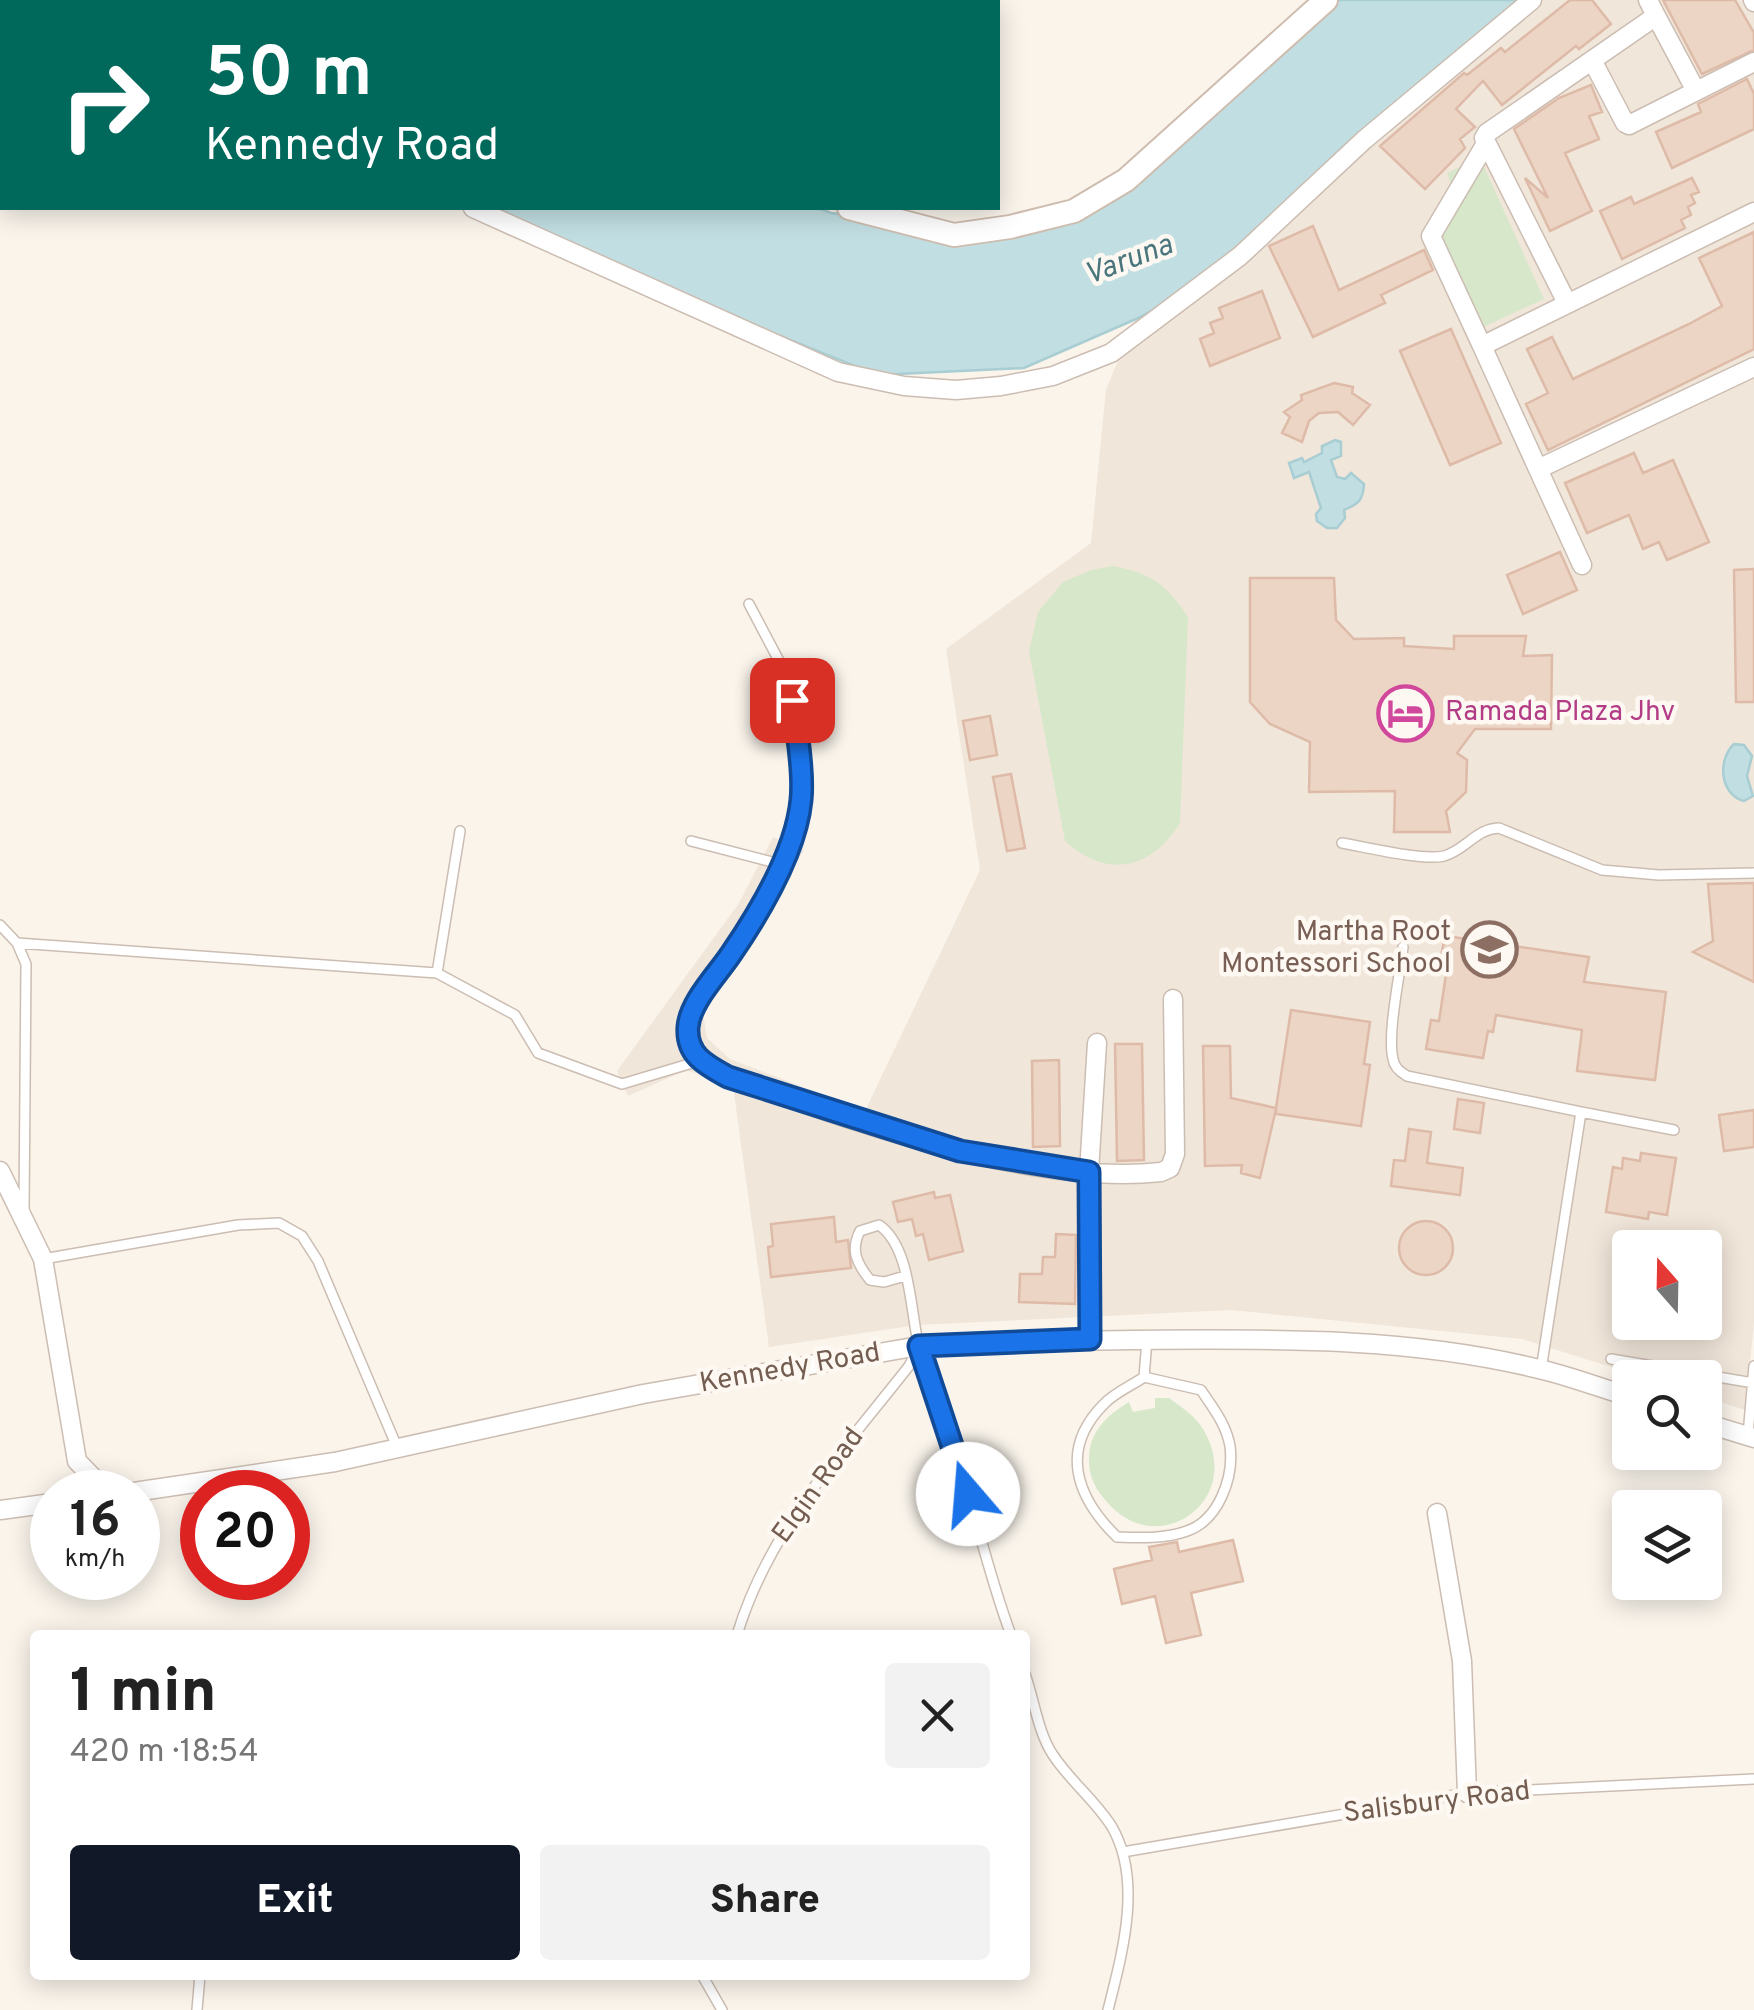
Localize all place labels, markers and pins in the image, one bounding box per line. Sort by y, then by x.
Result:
pin [750,658,835,743]
hotel icon: Ramada Plaza Jhv [1376,683,1436,743]
place label: Ramada Plaza Jhv [1445,695,1675,731]
place label: Martha Root Montessori School [1221,915,1451,983]
school or university icon: Martha Root Montessori School [1460,919,1520,979]

